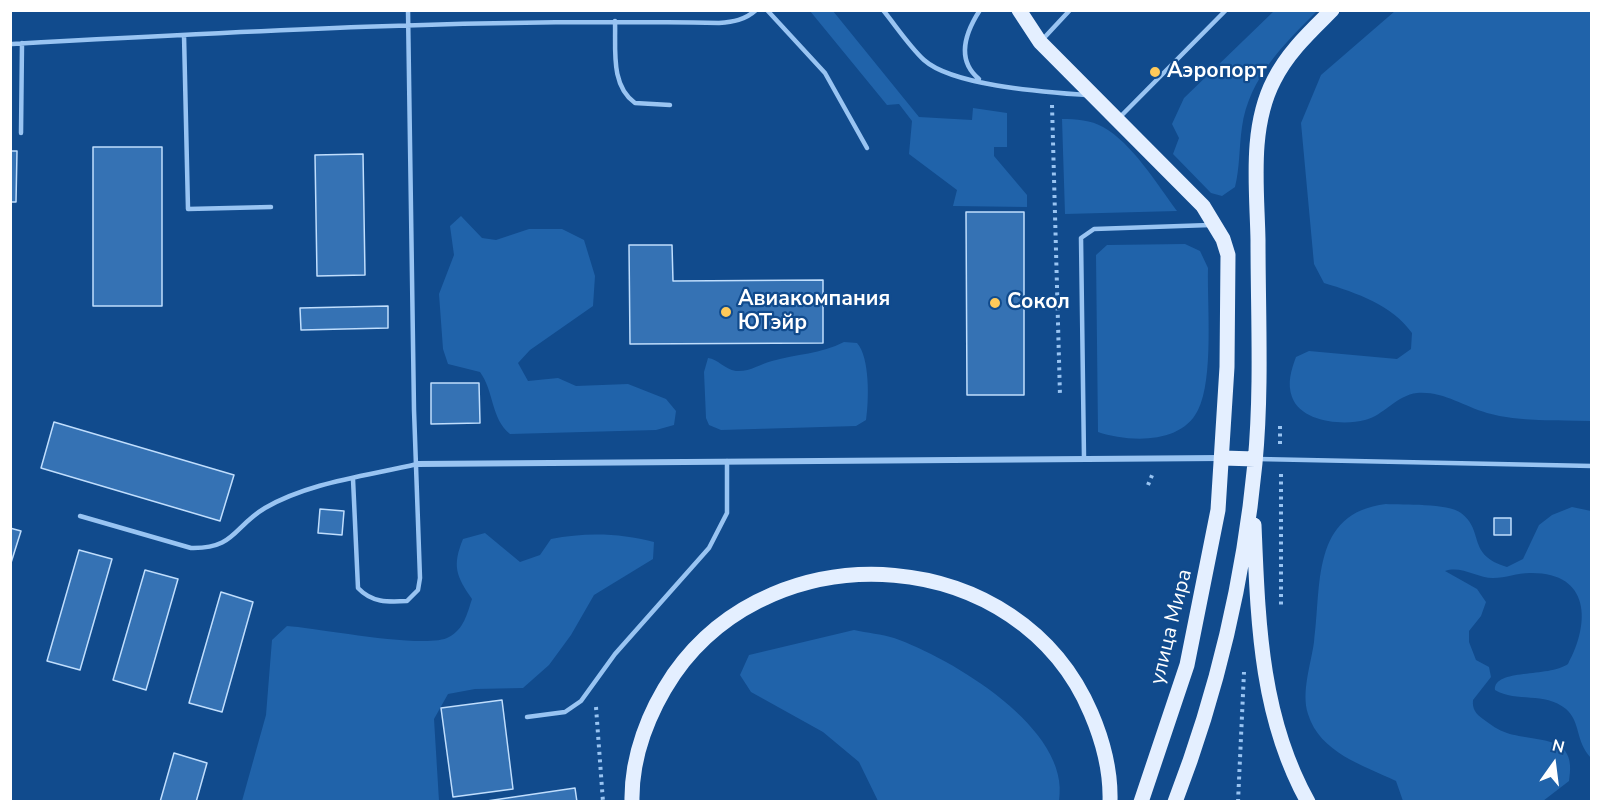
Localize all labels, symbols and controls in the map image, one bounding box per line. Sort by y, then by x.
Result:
place label: Аэропорт [1167,59,1267,85]
marker: Аэропорт [1148,65,1162,79]
place label: Авиакомпания ЮТэйр [738,287,890,337]
place label: Сокол [1007,290,1070,316]
marker: Сокол [988,296,1002,310]
marker: Авиакомпания ЮТэйр [719,305,733,319]
street label: улица Мира [1146,567,1198,687]
north arrow [1524,734,1584,794]
text: N [1550,734,1567,759]

